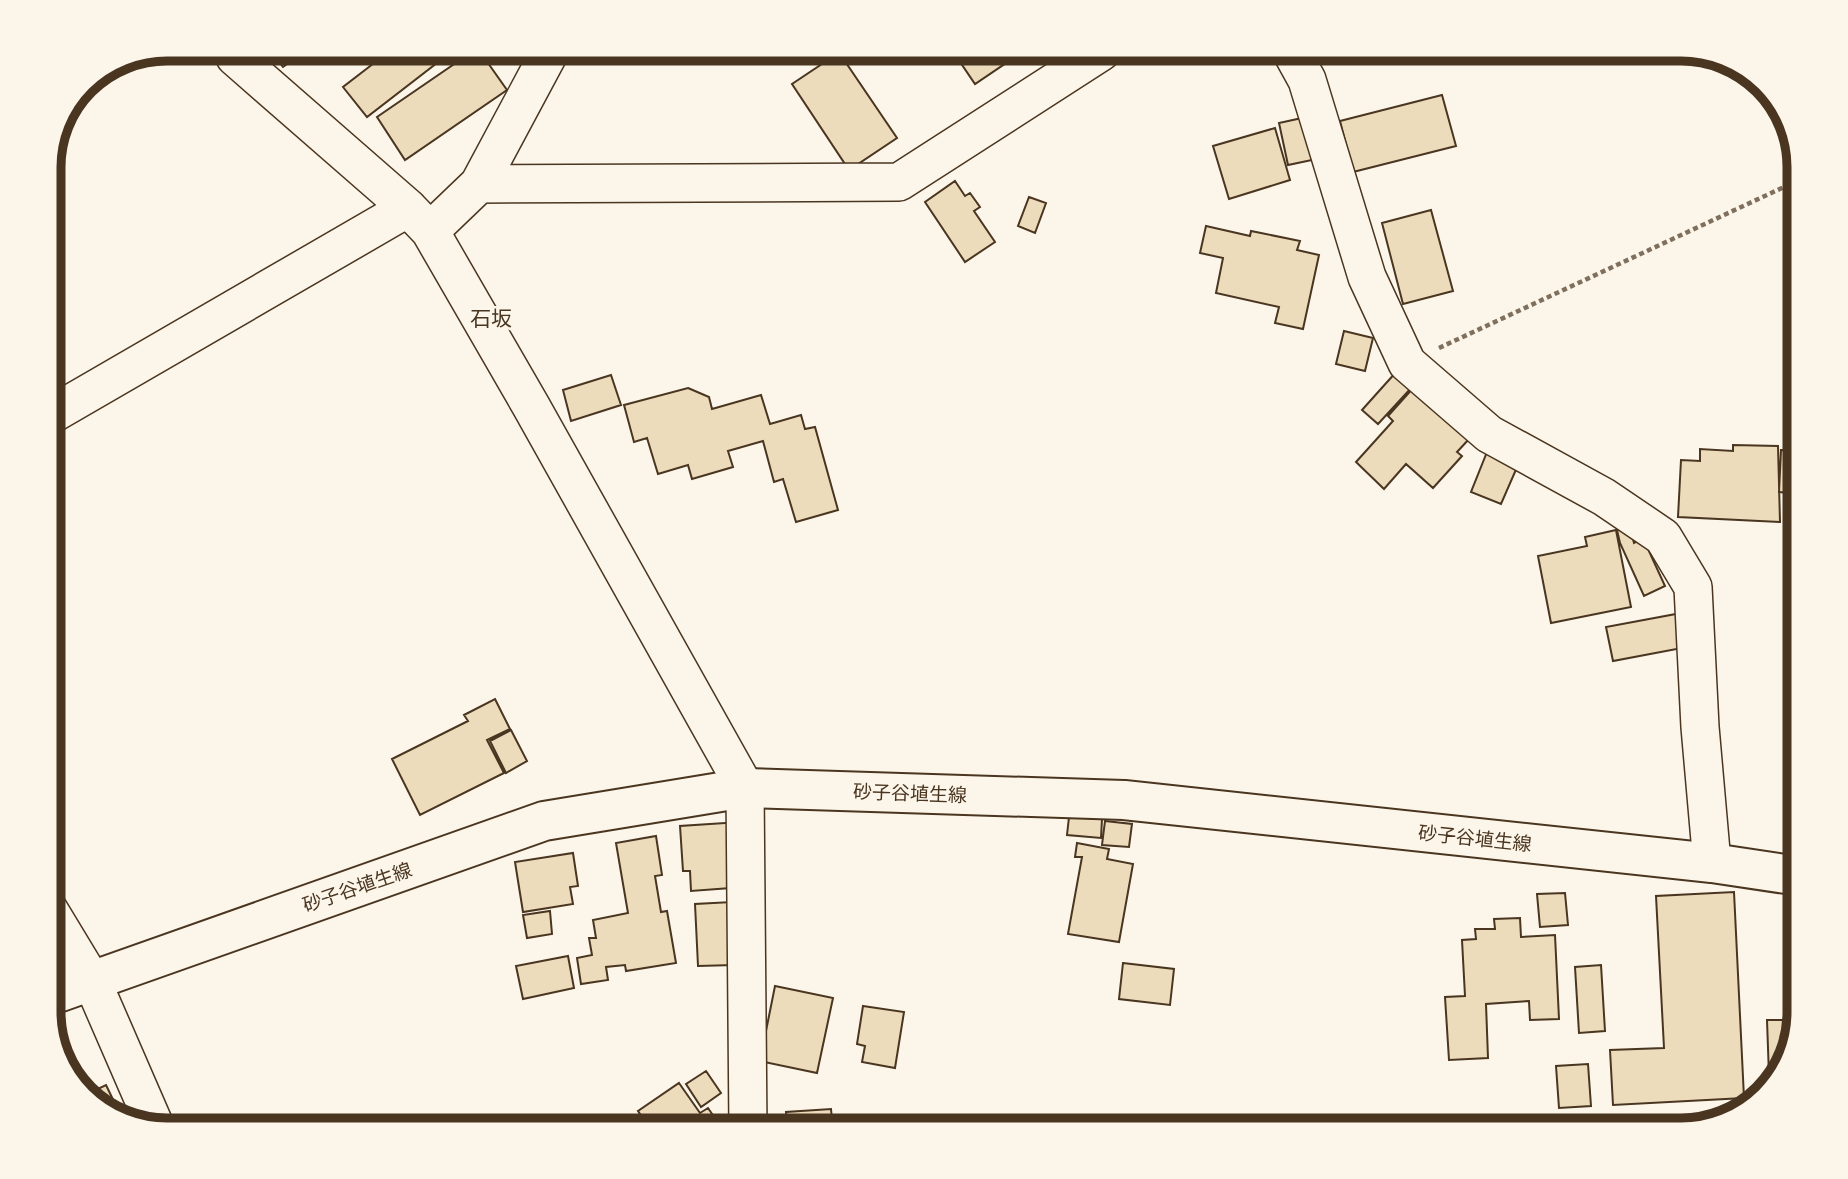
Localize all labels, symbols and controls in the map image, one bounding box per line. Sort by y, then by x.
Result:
district label: 石坂 [470,304,512,332]
street label: 砂子谷埴生線 [853,779,967,807]
street label: 砂子谷埴生線 [1417,820,1533,856]
street label: 砂子谷埴生線 [299,857,415,917]

